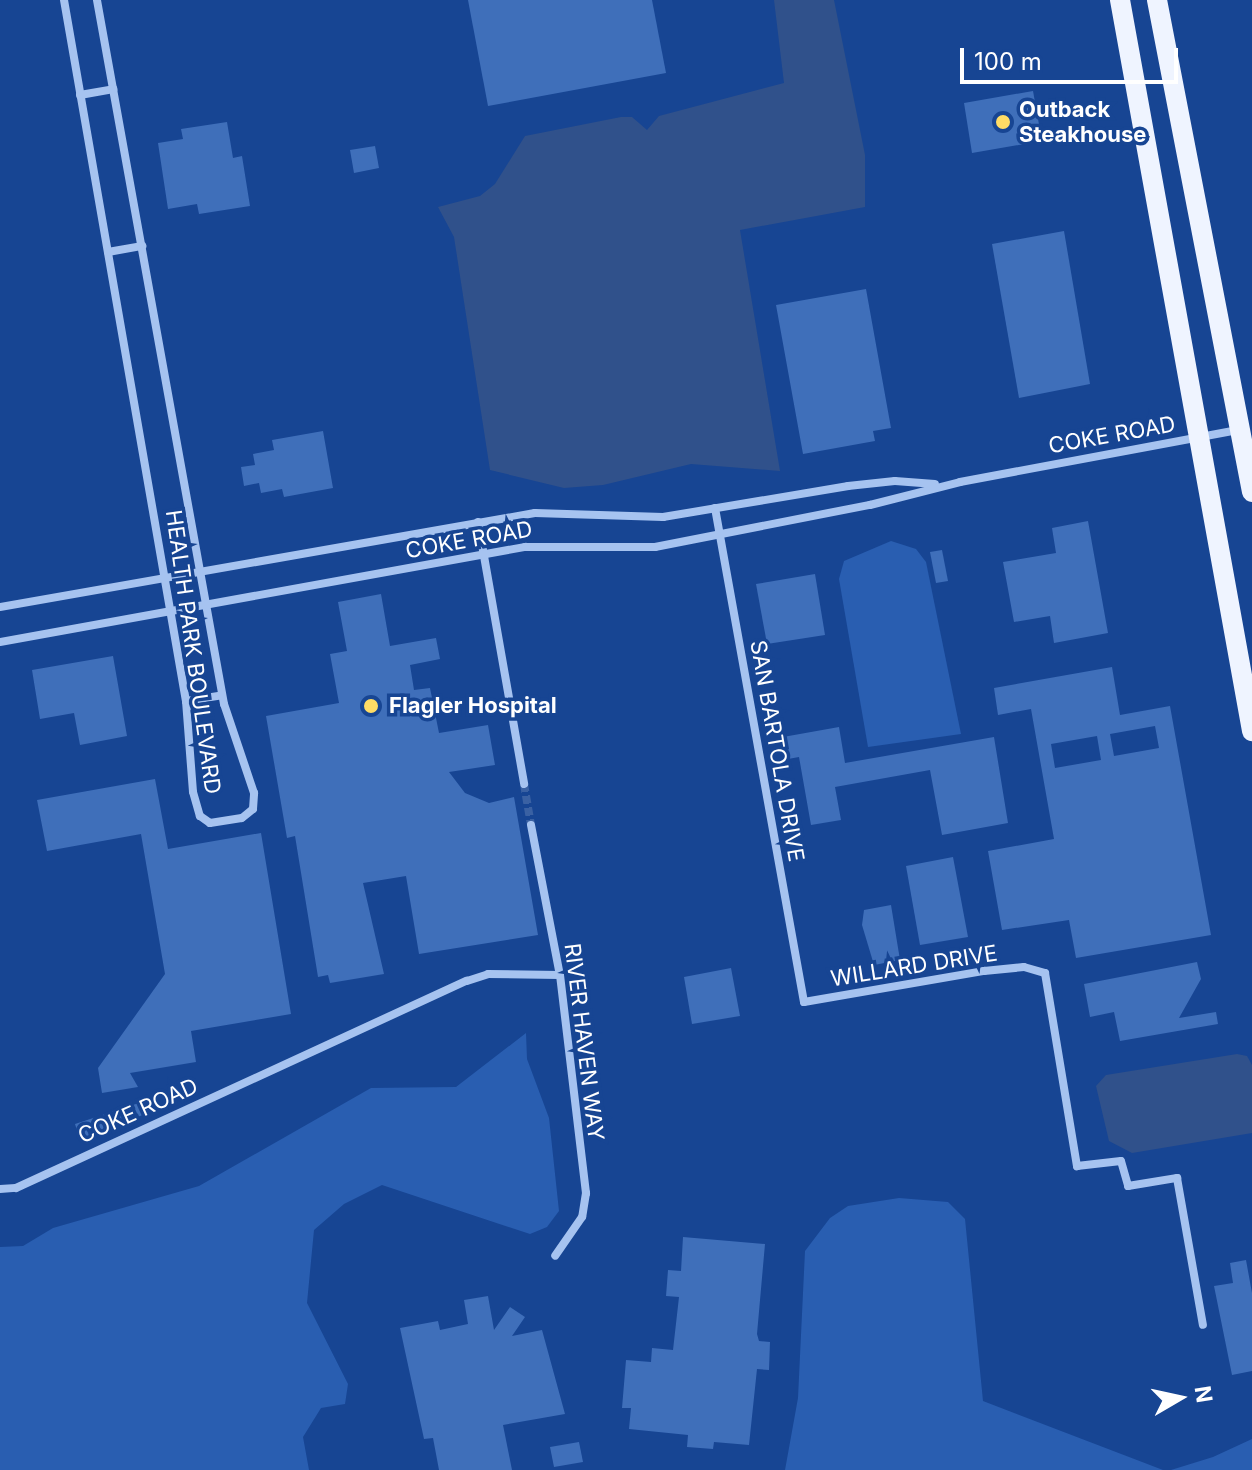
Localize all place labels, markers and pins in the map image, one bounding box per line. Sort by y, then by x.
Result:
place label: Outback Steakhouse [1019,96,1146,148]
marker: Outback Steakhouse [994,113,1012,131]
place label: Flagler Hospital [389,693,557,719]
marker: Flagler Hospital [360,695,382,717]

